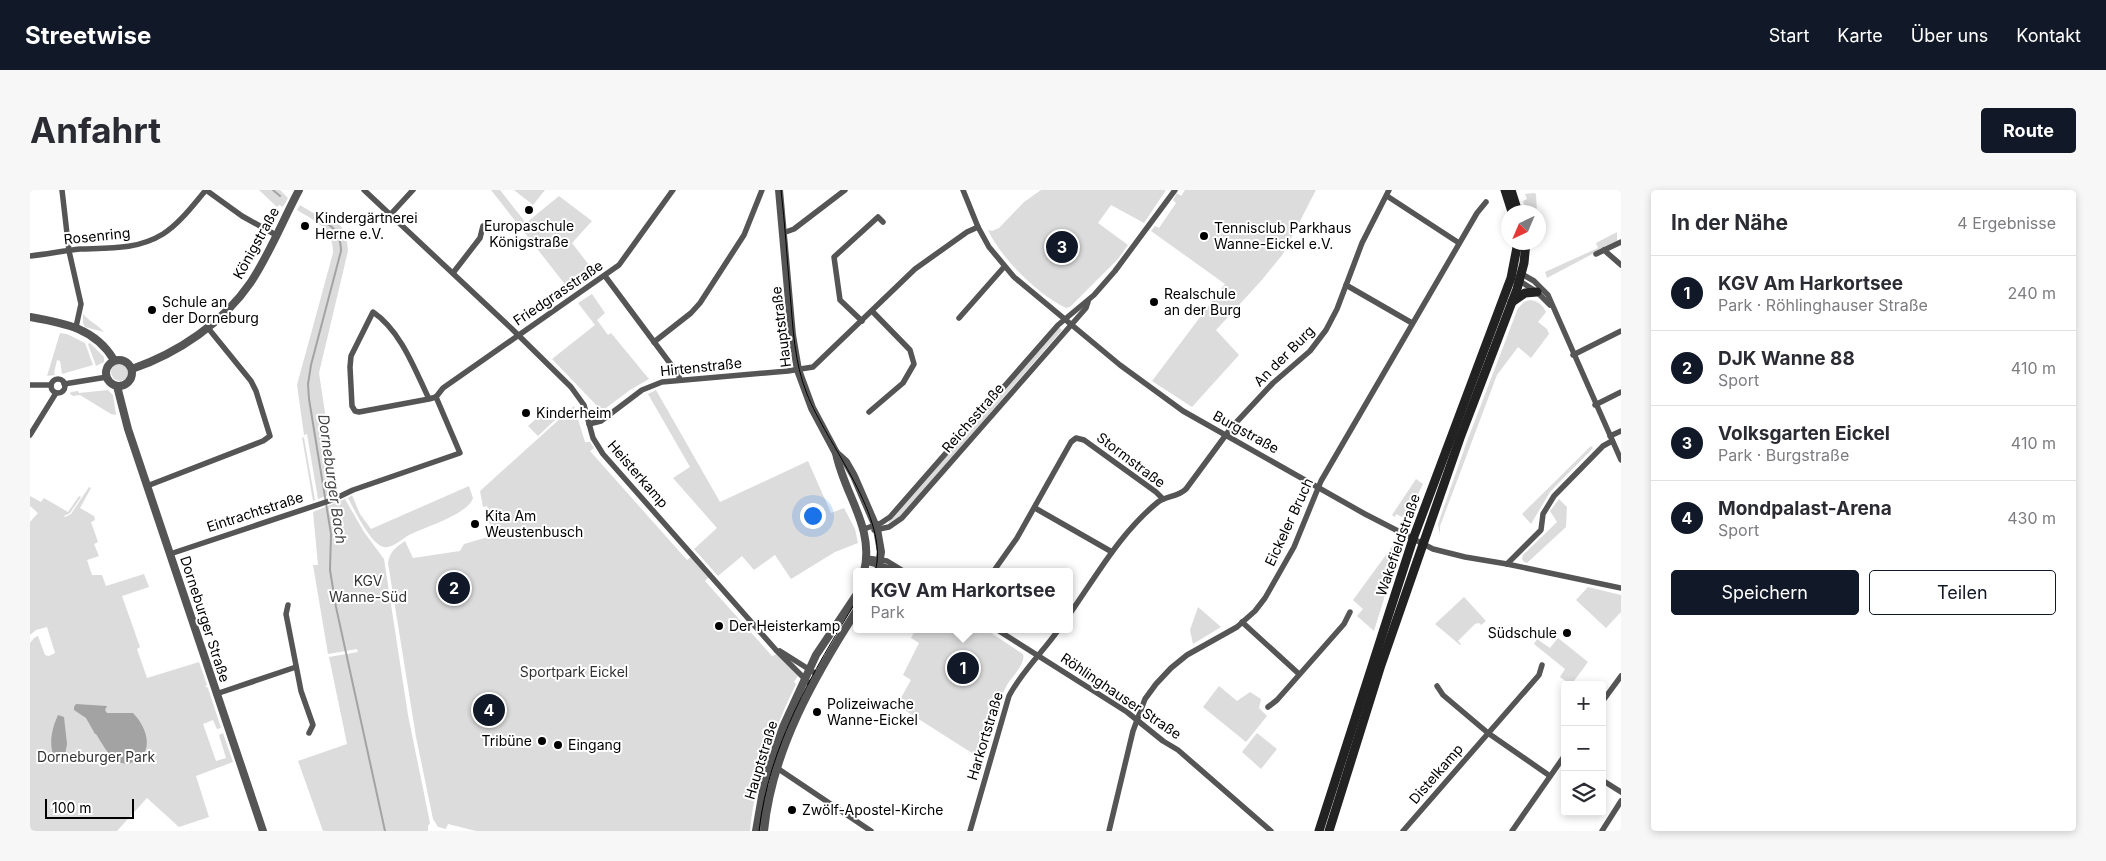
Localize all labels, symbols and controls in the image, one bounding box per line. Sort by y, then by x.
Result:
text: Streetwise [25,21,151,50]
text: Start [1769,25,1809,46]
text: Karte [1837,25,1883,46]
text: Über uns [1911,25,1988,46]
text: Kontakt [2016,25,2081,46]
button: Route [1981,108,2076,153]
text: Anfahrt [30,109,161,151]
street label: Königstraße [229,204,282,282]
marker: Europaschule Königstraße [523,204,535,216]
north arrow [1501,205,1546,250]
place label: Kindergärtnerei Herne e.V. [315,209,418,242]
text: In der Nähe [1671,210,1788,235]
text: 4 Ergebnisse [1957,213,2056,233]
place label: Europaschule Königstraße [484,217,574,250]
place label: Tennisclub Parkhaus Wanne-Eickel e.V. [1214,219,1351,252]
marker: Kindergärtnerei Herne e.V. [299,220,311,232]
street label: Rosenring [63,224,131,247]
pin: 3 [1046,228,1078,266]
marker: Tennisclub Parkhaus Wanne-Eickel e.V. [1198,230,1210,242]
street label: Friedgrasstraße [510,256,606,329]
text: KGV Am Harkortsee [1718,272,1903,295]
text: 1 [1684,283,1690,303]
text: 240 m [2008,283,2056,303]
place label: Realschule an der Burg [1164,285,1241,318]
street label: Hauptstraße [767,286,794,369]
place label: Schule an der Dorneburg [162,293,259,326]
text: Park · Röhlinghauser Straße [1718,295,1928,315]
marker: Realschule an der Burg [1148,296,1160,308]
marker: Schule an der Dorneburg [146,304,158,316]
street label: An der Burg [1250,322,1318,390]
text: DJK Wanne 88 [1718,347,1855,370]
street label: Hirtenstraße [659,354,743,379]
text: 2 [1682,358,1692,378]
text: 410 m [2011,358,2056,378]
text: Sport [1718,370,1759,390]
street label: Reichsstraße [938,380,1007,456]
place label: Kinderheim [536,404,612,421]
street label: Burgstraße [1210,406,1282,457]
marker: Kinderheim [520,407,532,419]
water label: Dorneburger Bach [314,413,351,545]
text: Volksgarten Eickel [1718,422,1890,445]
street label: Stormstraße [1094,428,1169,491]
text: 3 [1682,433,1692,453]
text: 410 m [2011,433,2056,453]
street label: Heisterkamp [604,436,672,511]
text: Park · Burgstraße [1718,445,1849,465]
street label: Eickeler Bruch [1261,475,1316,568]
street label: Eintrachtstraße [204,488,305,535]
street label: Wakefieldstraße [1372,491,1423,598]
text: Mondpalast-Arena [1718,497,1892,520]
your location [800,503,826,529]
place label: Kita Am Weustenbusch [485,507,583,540]
text: 4 [1682,508,1692,528]
text: 430 m [2007,508,2056,528]
marker: Kita Am Weustenbusch [469,518,481,530]
text: Sport [1718,520,1759,540]
street label: Dorneburger Straße [177,554,234,684]
popup [853,568,1073,633]
pin: 2 [438,569,470,607]
button: Speichern [1671,570,1859,615]
button: Teilen [1869,570,2056,615]
park label: KGV Wanne-Süd [329,572,407,605]
text: KGV Am Harkortsee [870,579,1056,602]
text: Park [870,602,905,622]
place label: Der Heisterkamp [729,617,840,634]
marker: Der Heisterkamp [713,620,725,632]
place label: Südschule [1488,624,1557,641]
marker: Südschule [1561,627,1573,639]
pin: 1 [947,649,979,687]
street label: Röhlinghauser Straße [1058,649,1185,742]
park label: Sportpark Eickel [520,663,628,680]
map controls [1561,681,1606,816]
button: + [1561,681,1606,726]
street label: Harkortstraße [963,690,1006,782]
pin: 4 [473,691,505,729]
place label: Polizeiwache Wanne-Eickel [827,695,918,728]
marker: Polizeiwache Wanne-Eickel [811,706,823,718]
street label: Hauptstraße [740,718,781,801]
button: − [1561,726,1606,771]
place label: Tribüne [482,732,532,749]
marker: Tribüne [536,735,548,747]
place label: Eingang [568,736,621,753]
marker: Eingang [552,739,564,751]
street label: Distelkamp [1405,740,1466,807]
park label: Dorneburger Park [37,748,155,765]
button: layers [1561,771,1606,816]
scale bar [45,796,134,819]
text: 100 m [52,799,92,816]
place label: Zwölf-Apostel-Kirche [802,801,944,818]
marker: Zwölf-Apostel-Kirche [786,804,798,816]

